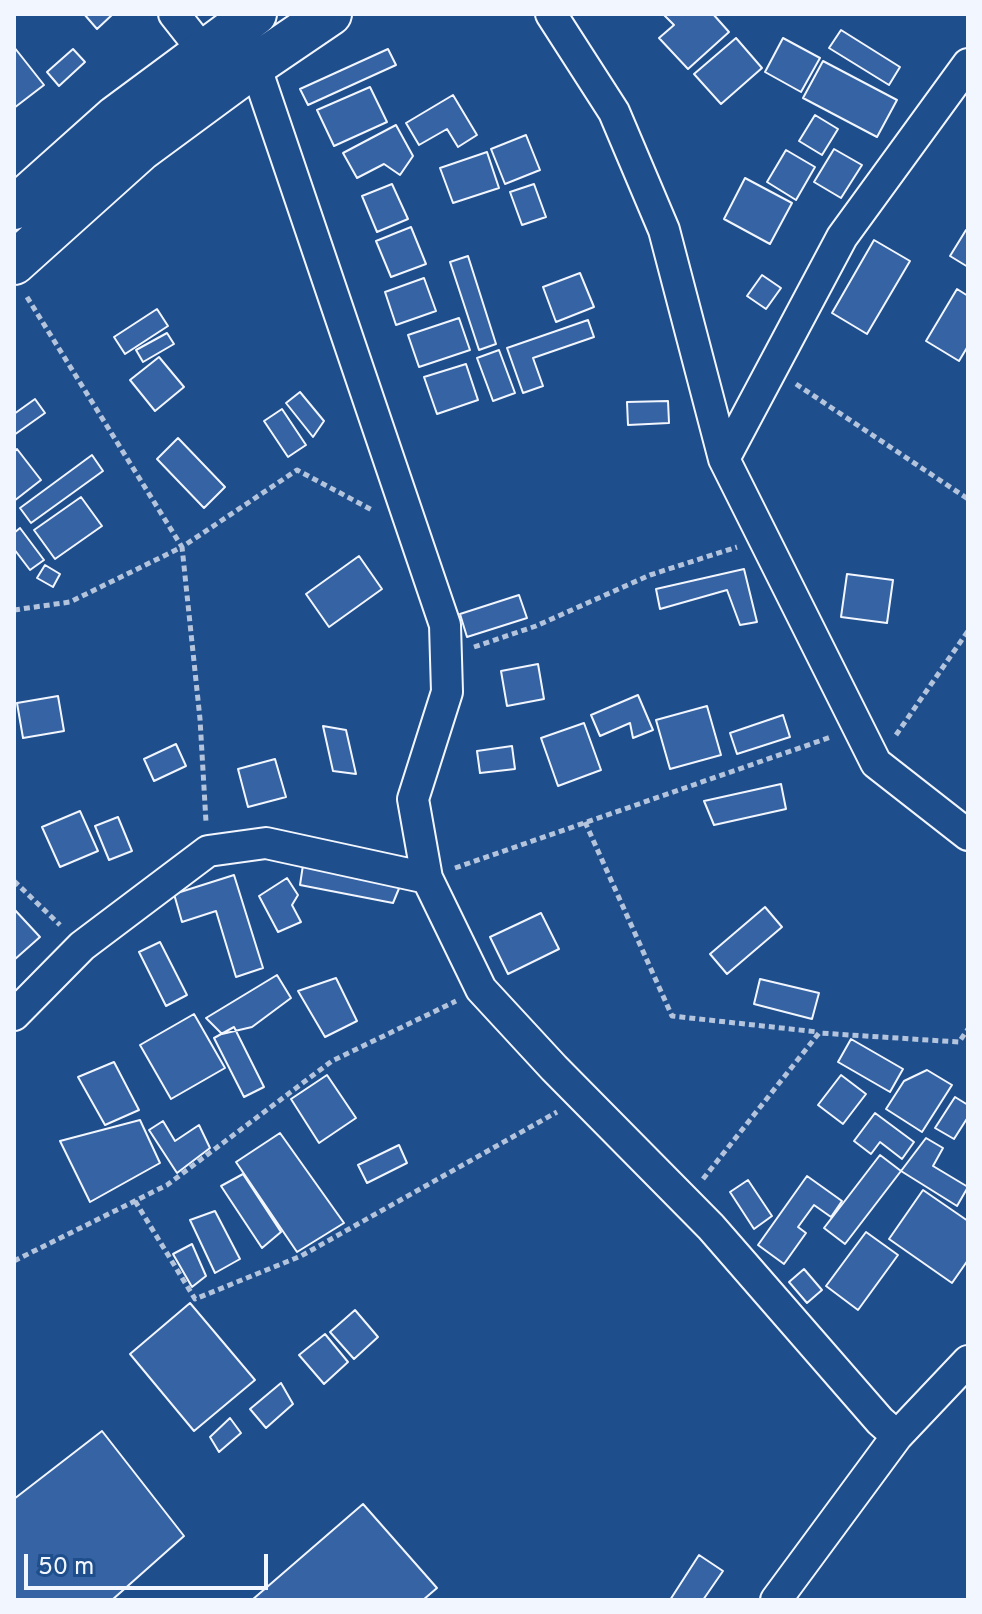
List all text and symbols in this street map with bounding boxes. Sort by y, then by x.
scale bar [28,1538,272,1588]
text: 50 m [38,1553,94,1583]

